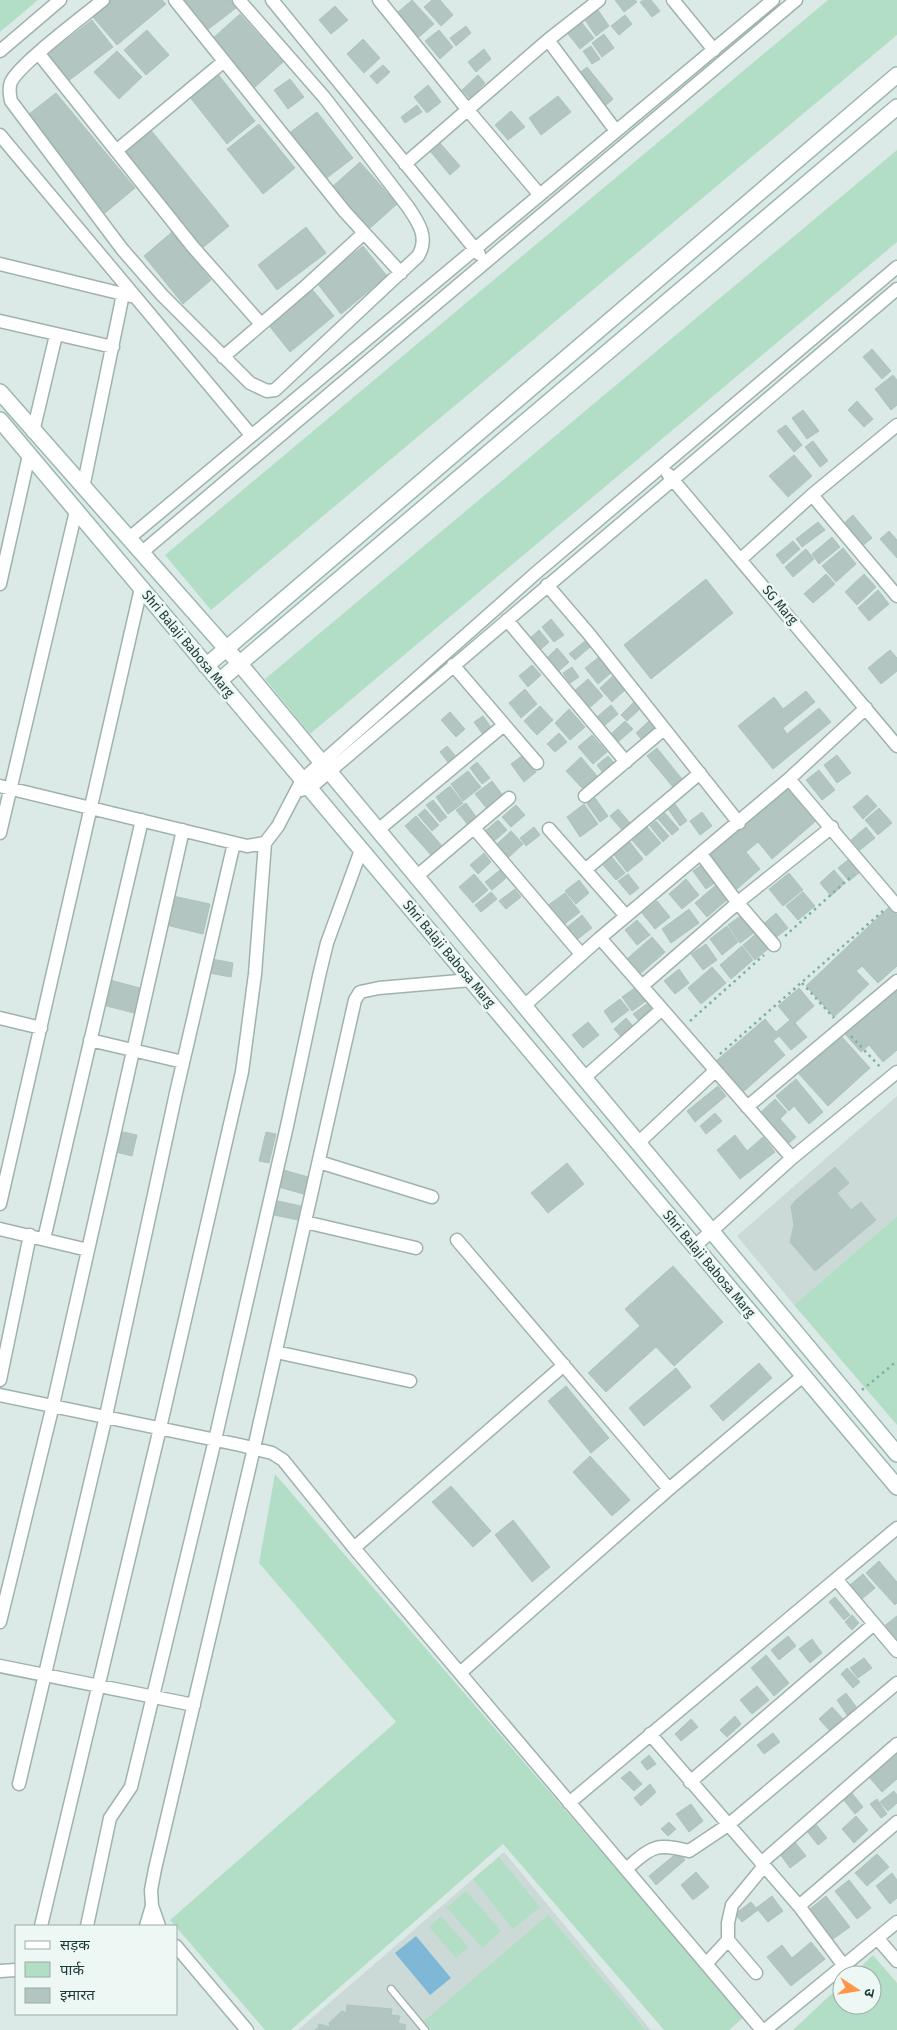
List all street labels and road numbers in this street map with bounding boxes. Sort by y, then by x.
street label: SG Marg [759,582,802,629]
street label: Shri Balaji Babosa Marg [138,587,238,701]
street label: Shri Balaji Babosa Marg [399,897,499,1011]
street label: Shri Balaji Babosa Marg [659,1207,759,1321]

